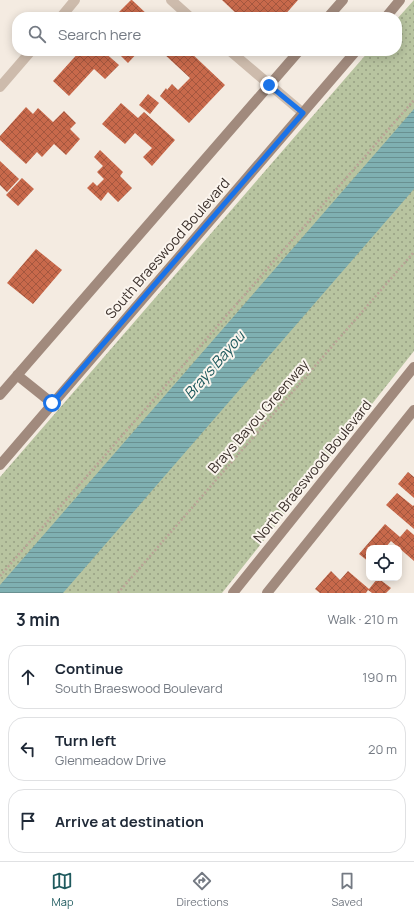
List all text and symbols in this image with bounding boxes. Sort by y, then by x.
search box [12,12,402,56]
icon: search [26,23,48,45]
text: Search here [58,24,141,45]
route end [260,76,278,94]
street label: South Braeswood Boulevard [101,174,233,322]
water label: Brays Bayou [179,326,250,403]
street label: Brays Bayou Greenway [203,355,313,477]
route start [43,394,61,412]
street label: North Braeswood Boulevard [249,396,375,546]
map controls [366,545,402,581]
button: locate [366,545,402,581]
text: 3 min [16,608,60,631]
text: Walk · 210 m [328,610,398,628]
text: Continue [55,658,123,679]
icon: ahead [17,666,39,688]
text: 190 m [362,668,397,686]
text: South Braeswood Boulevard [55,679,223,697]
text: Turn left [55,730,117,751]
icon: left [17,738,39,760]
text: 20 m [368,740,397,758]
text: Glenmeadow Drive [55,751,166,769]
icon: arrive [17,810,39,832]
text: Arrive at destination [55,811,204,832]
tab: Map [51,870,73,909]
tab: Directions [176,870,229,909]
tab: Saved [332,870,363,909]

